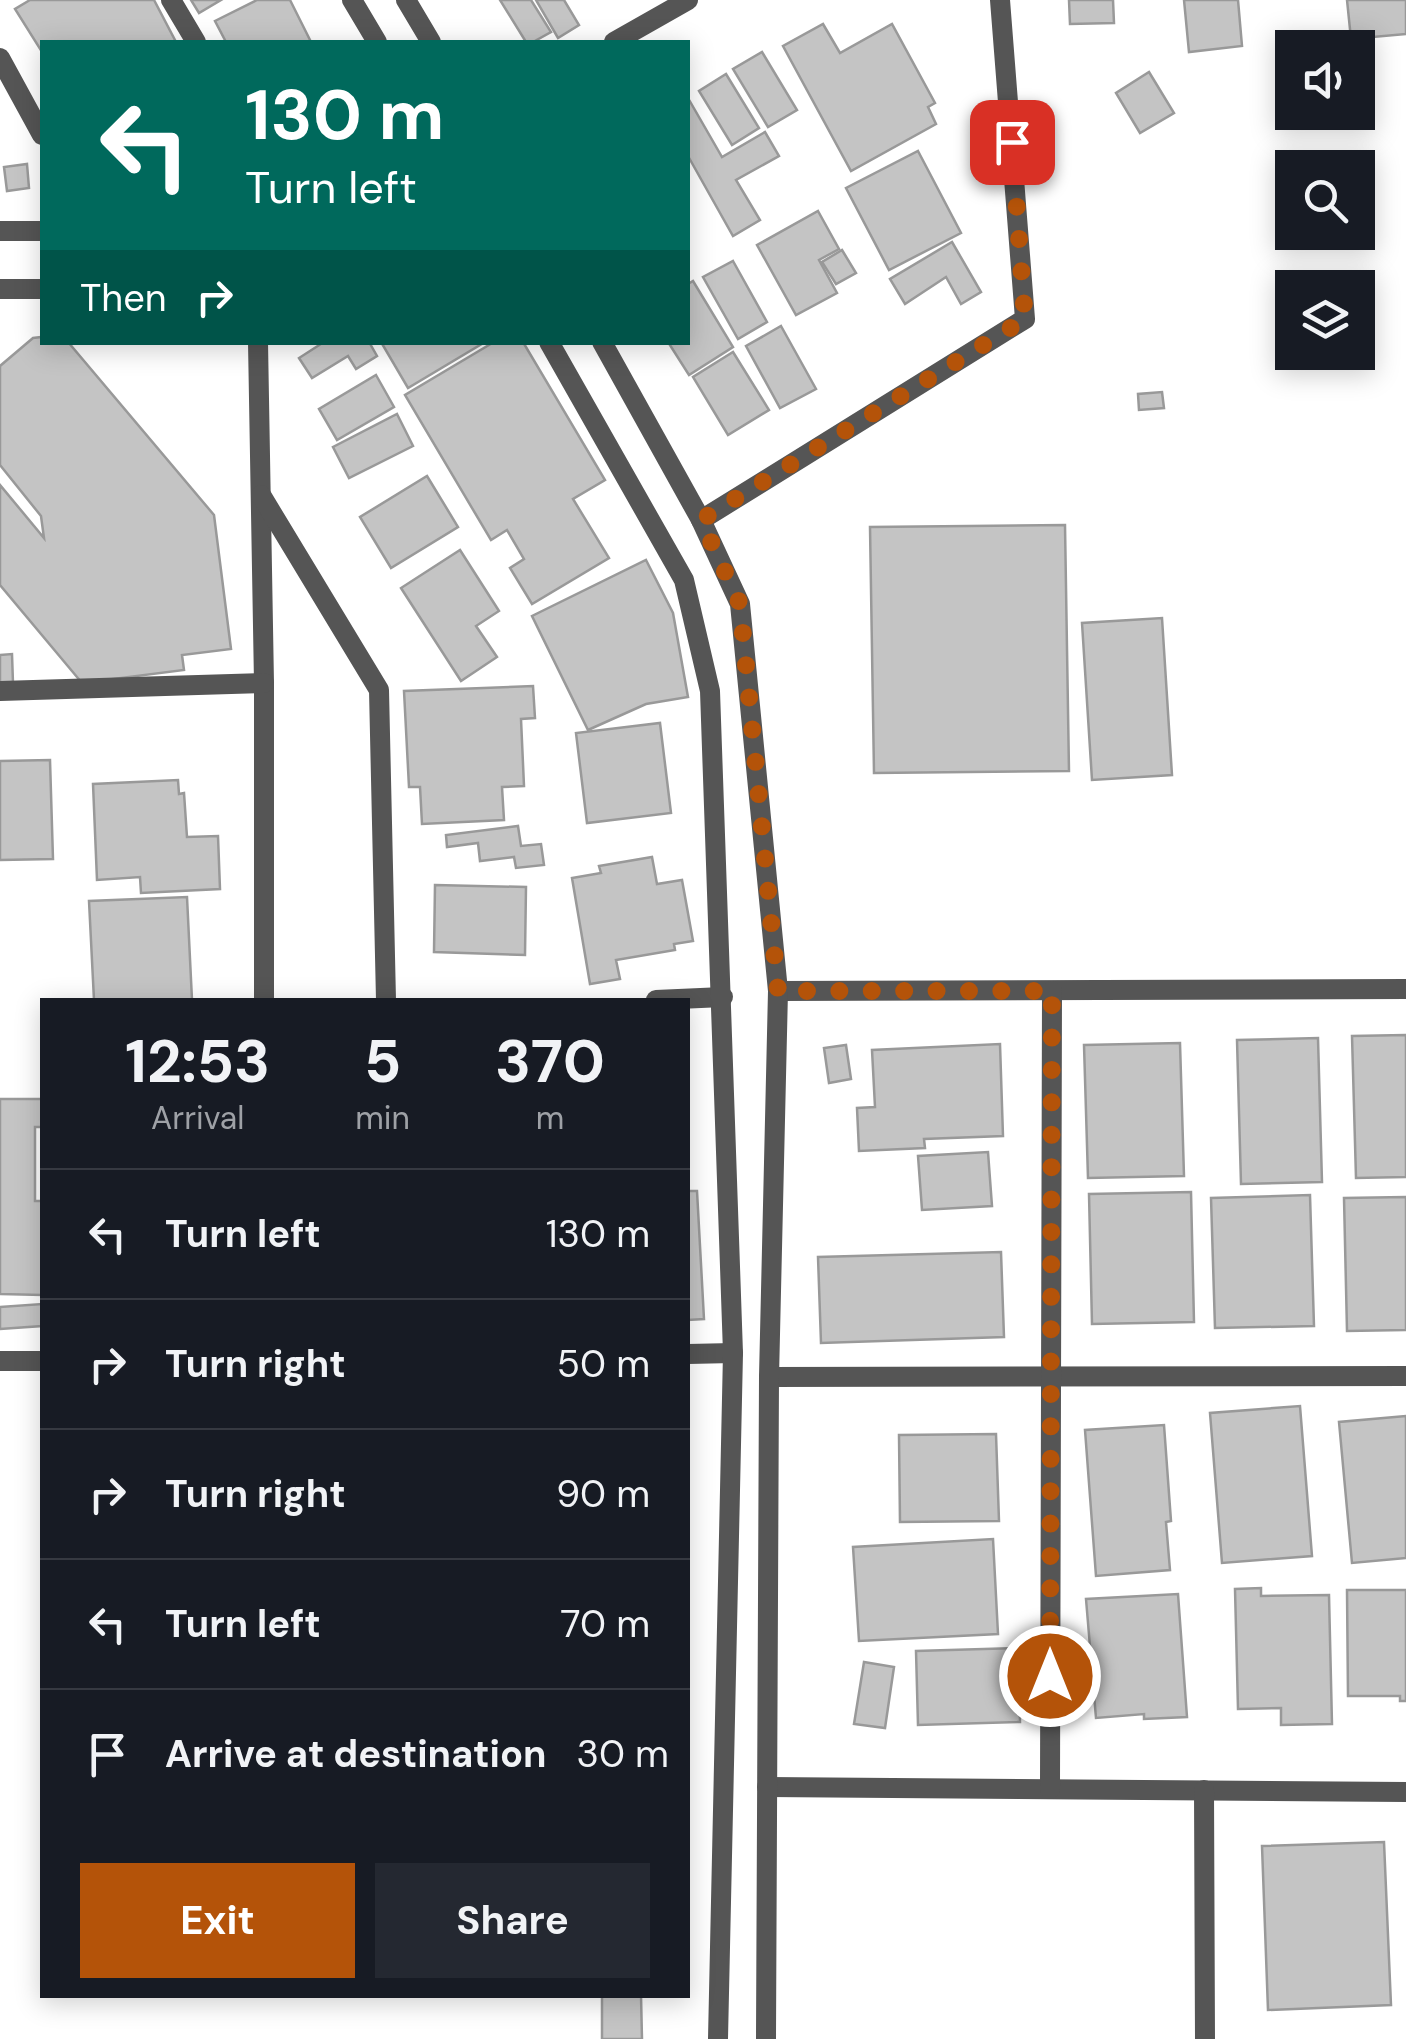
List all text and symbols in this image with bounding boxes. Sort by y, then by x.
map controls [1275,30,1375,370]
button: sound [1275,30,1375,130]
text: 130 m [245,70,444,161]
icon: left [80,80,210,210]
pin [970,100,1055,185]
icon: arrive [985,115,1040,170]
button: search [1275,150,1375,250]
text: Turn left [245,158,417,217]
icon: right [187,270,242,325]
button: layers [1275,270,1375,370]
text: Then [80,273,167,323]
text: 12:53 [125,1022,270,1101]
text: 5 [364,1022,401,1101]
text: 370 [495,1022,605,1101]
text: Arrival [151,1097,244,1139]
text: min [355,1097,410,1139]
text: m [536,1097,564,1139]
icon: left [80,1207,135,1262]
text: Turn left [165,1209,321,1259]
text: 130 m [546,1209,650,1259]
icon: right [80,1337,135,1392]
text: Turn right [165,1339,346,1389]
text: 50 m [557,1339,650,1389]
icon: right [80,1467,135,1522]
text: Turn right [165,1469,346,1519]
text: 90 m [556,1469,650,1519]
icon: left [80,1597,135,1652]
text: Turn left [165,1599,321,1649]
text: 70 m [560,1599,650,1649]
position arrow [998,1624,1102,1728]
icon: arrive [80,1727,135,1782]
text: Arrive at destination [165,1729,547,1779]
text: 30 m [577,1729,669,1779]
button: Exit [80,1863,355,1978]
button: Share [375,1863,650,1978]

